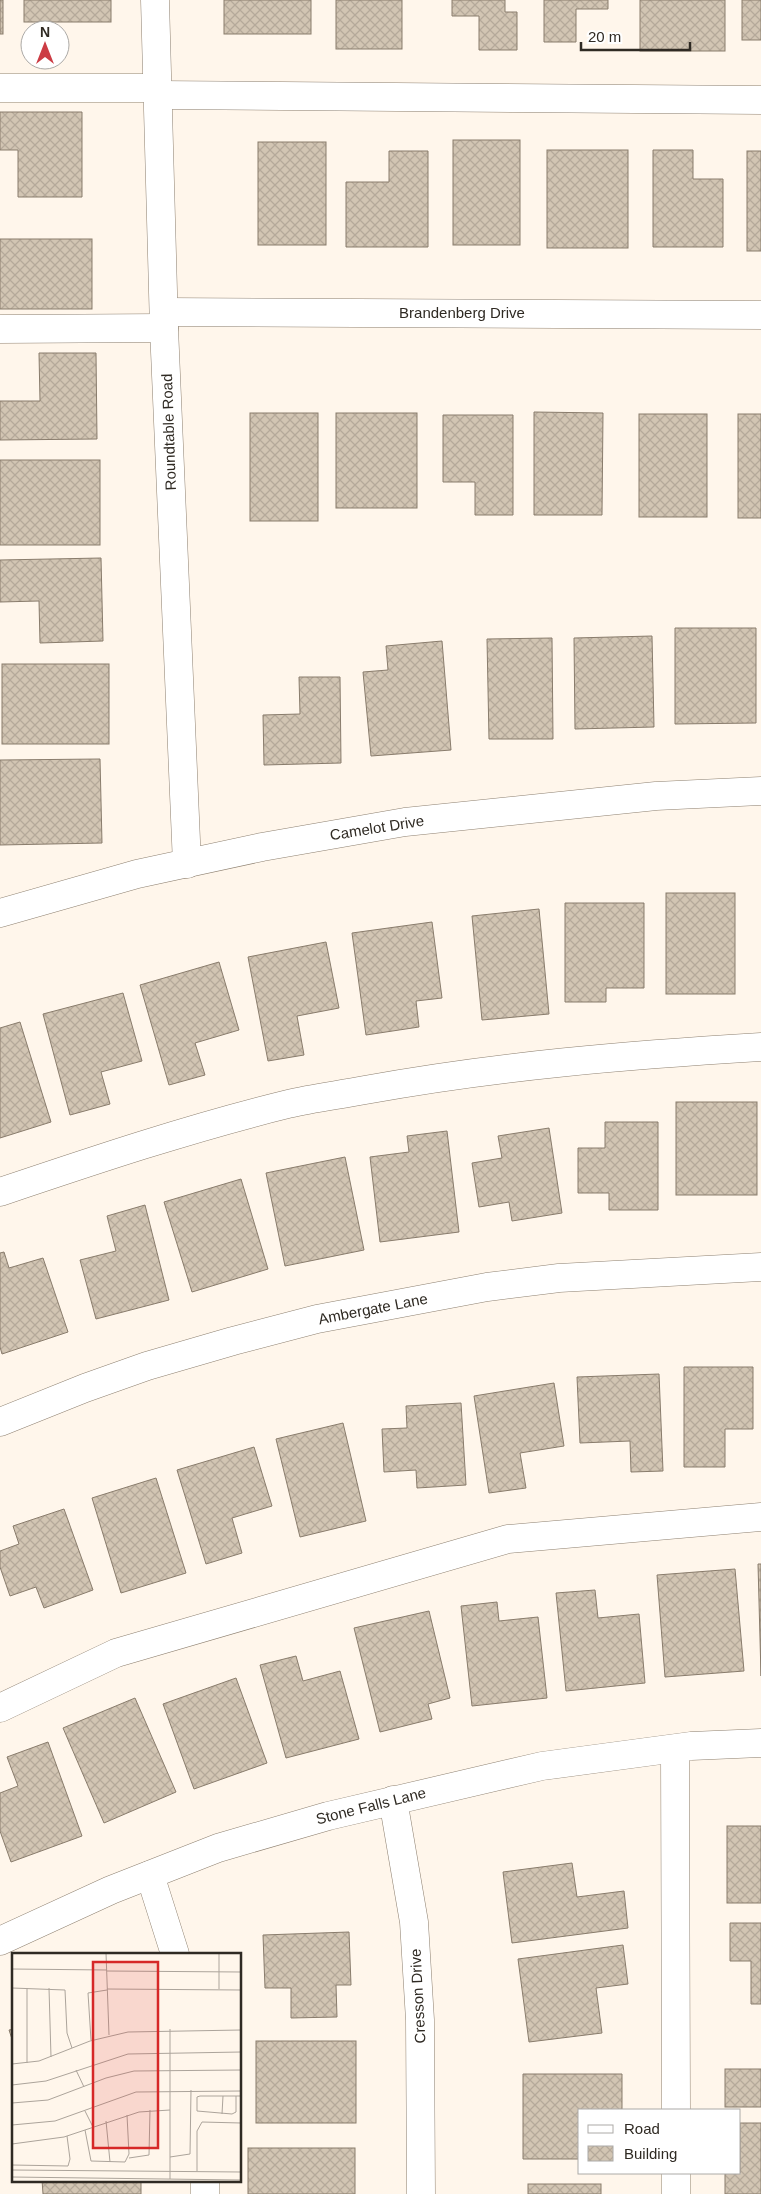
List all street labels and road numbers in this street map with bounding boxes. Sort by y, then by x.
street label: Brandenberg Drive [399,304,525,321]
street label: Roundtable Road [158,373,179,491]
street label: Camelot Drive [329,812,425,843]
street label: Ambergate Lane [317,1290,429,1327]
street label: Stone Falls Lane [314,1784,428,1827]
street label: Cresson Drive [407,1948,428,2044]

